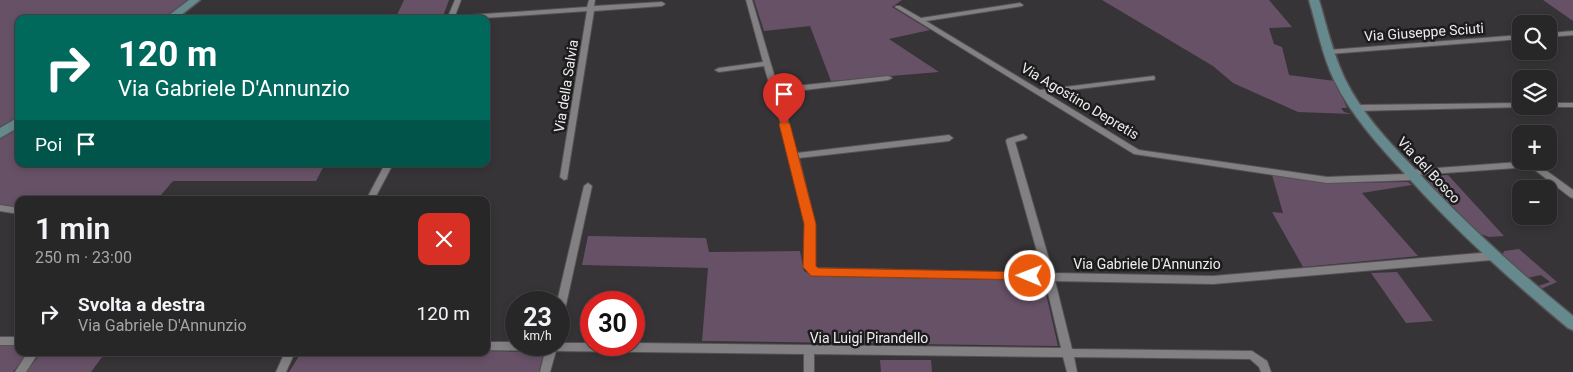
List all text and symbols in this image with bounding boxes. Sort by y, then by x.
map controls [1512,15,1557,225]
button: search [1512,15,1557,60]
street label: Via Giuseppe Sciuti [1364,20,1484,44]
text: 120 m [118,34,217,75]
icon: right [35,35,100,100]
street label: Via della Salvia [551,38,581,134]
street label: Via Agostino Depretis [1018,60,1142,142]
button: layers [1512,70,1557,115]
pin [763,73,805,124]
text: Via Gabriele D'Annunzio [118,76,350,101]
icon: arrive [770,80,798,108]
button: + [1512,125,1557,170]
icon: arrive [72,130,100,158]
text: Poi [35,133,62,156]
street label: Via del Bosco [1394,134,1464,206]
button: − [1512,180,1557,225]
text: 1 min [35,211,110,246]
button: close [418,213,470,265]
text: 250 m · 23:00 [35,248,132,267]
position arrow [1003,249,1055,301]
street label: Via Gabriele D'Annunzio [1073,256,1221,272]
speed limit sign: 30 [580,291,645,356]
text: Svolta a destra [78,293,205,316]
icon: right [35,300,63,328]
text: 120 m [417,302,470,325]
text: 23 [523,303,552,332]
text: Via Gabriele D'Annunzio [78,316,247,335]
text: km/h [523,329,552,343]
street label: Via Luigi Pirandello [810,330,928,346]

